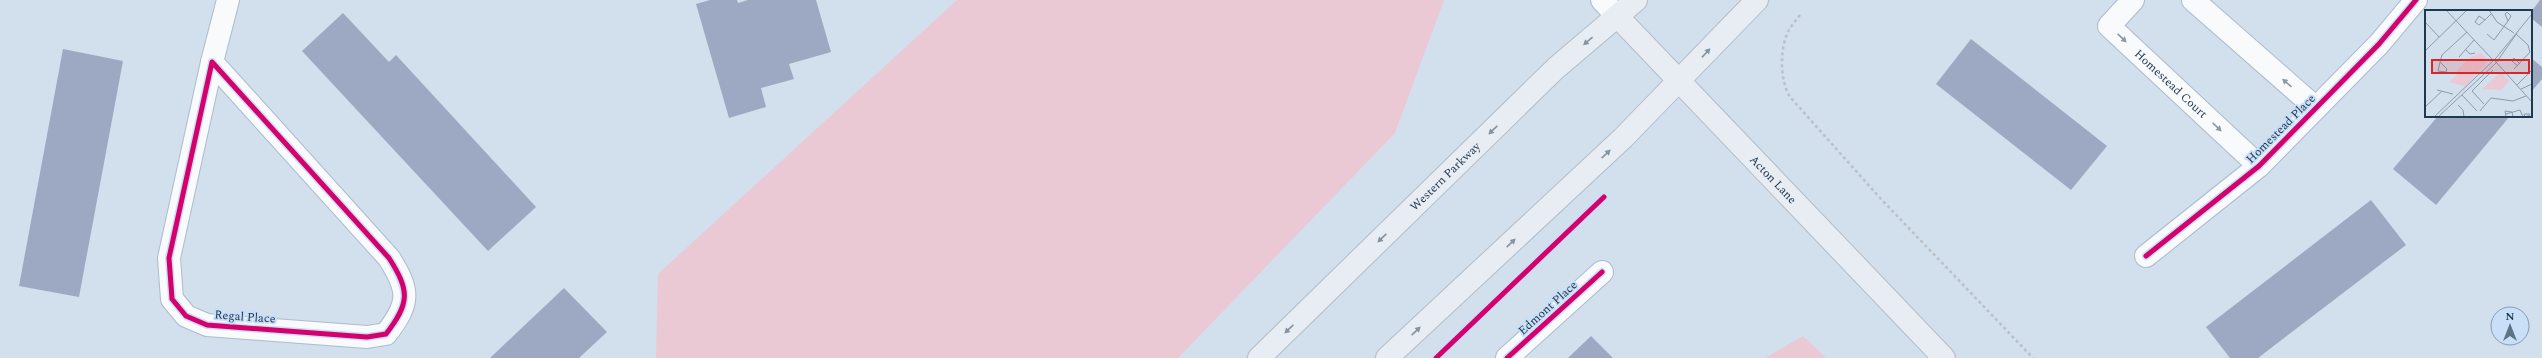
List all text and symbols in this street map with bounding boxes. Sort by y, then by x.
inset map [2425,10,2532,117]
one-way arrow [2117,33,2127,43]
one-way arrow [1582,37,1593,46]
street label: Homestead Court [2130,45,2212,123]
one-way arrow [1702,48,1711,58]
one-way arrow [2281,78,2292,87]
street label: Homestead Place [2242,90,2320,168]
one-way arrow [2212,122,2222,131]
one-way arrow [1488,125,1498,135]
street label: Western Parkway [1405,136,1486,216]
one-way arrow [1601,149,1611,159]
street label: Acton Lane [1745,151,1801,208]
one-way arrow [1377,233,1387,243]
one-way arrow [1506,238,1516,247]
street label: Edmont Place [1514,276,1582,340]
street label: Regal Place [214,305,276,329]
north arrow [2490,306,2530,346]
text: N [2506,308,2515,325]
one-way arrow [1284,324,1294,334]
one-way arrow [1411,327,1421,336]

